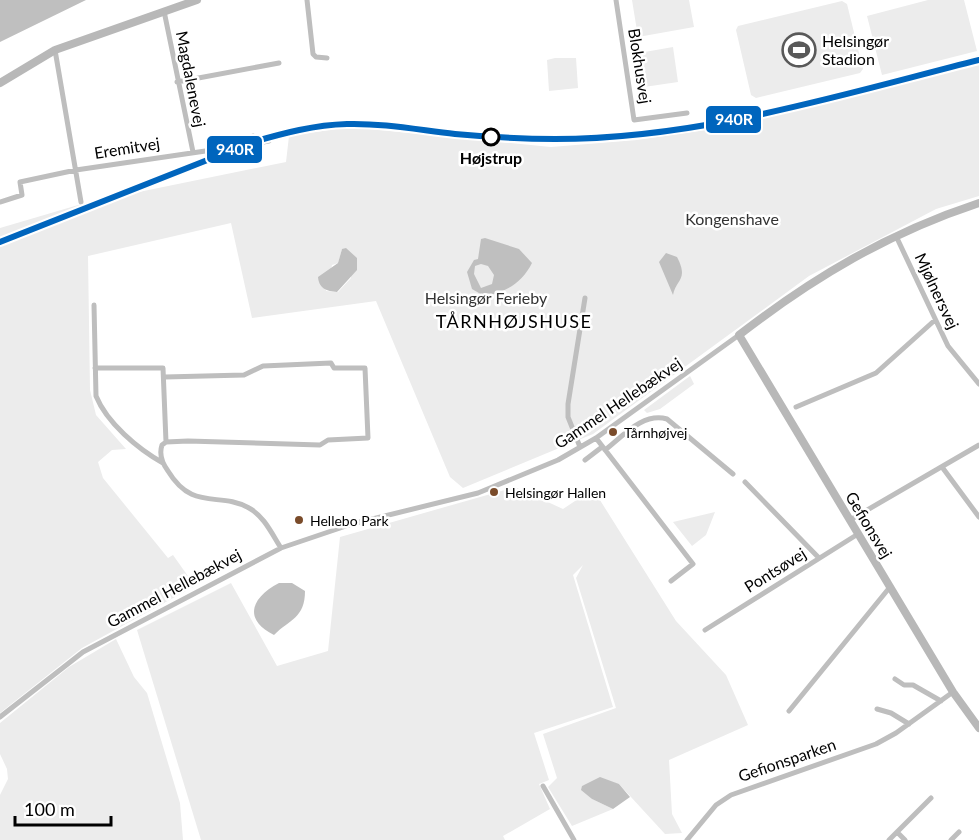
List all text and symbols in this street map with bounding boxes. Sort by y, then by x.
street label: Blokhusvej [625,27,656,105]
street label: Magdalenevej [173,29,210,129]
place label: Helsingør Stadion [822,31,889,68]
sports icon: Helsingør Stadion [781,32,817,68]
line badge: 940R [705,105,762,134]
text: 940R [715,109,754,128]
marker: Højstrup [482,128,500,146]
street label: Eremitvej [93,133,161,162]
line badge: 940R [206,135,263,164]
text: 940R [216,139,255,158]
place label: Højstrup [460,148,522,167]
park label: Kongenshave [685,209,779,228]
street label: Mjølnersvej [912,250,963,332]
park label: Helsingør Ferieby [425,288,548,307]
district label: TÅRNHØJSHUSE [436,310,592,332]
street label: Gammel Hellebækvej [551,353,685,452]
place label: Tårnhøjvej [624,424,687,441]
marker: Tårnhøjvej [607,426,619,438]
place label: Helsingør Hallen [505,484,606,501]
marker: Helsingør Hallen [488,486,500,498]
street label: Gefionsvej [842,488,897,561]
place label: Hellebo Park [310,512,389,529]
marker: Hellebo Park [293,514,305,526]
street label: Pontsøvej [740,543,809,596]
street label: Gammel Hellebækvej [104,544,244,631]
street label: Gefionsparken [736,734,838,785]
scale bar [15,789,111,827]
text: 100 m [24,798,75,820]

